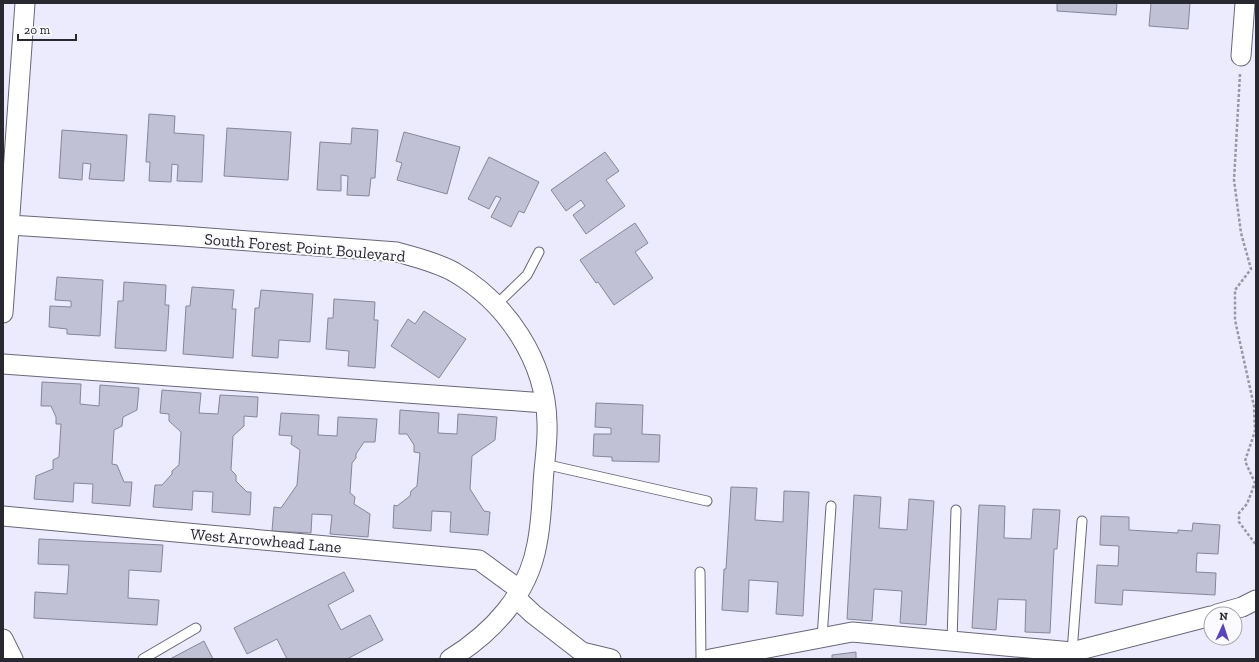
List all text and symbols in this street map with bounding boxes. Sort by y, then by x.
scale bar [18,16,76,42]
text: 20 m [24,23,51,37]
street label: South Forest Point Boulevard [204,229,406,266]
street label: West Arrowhead Lane [190,524,342,557]
north arrow [1203,606,1243,646]
text: N [1219,610,1229,623]

